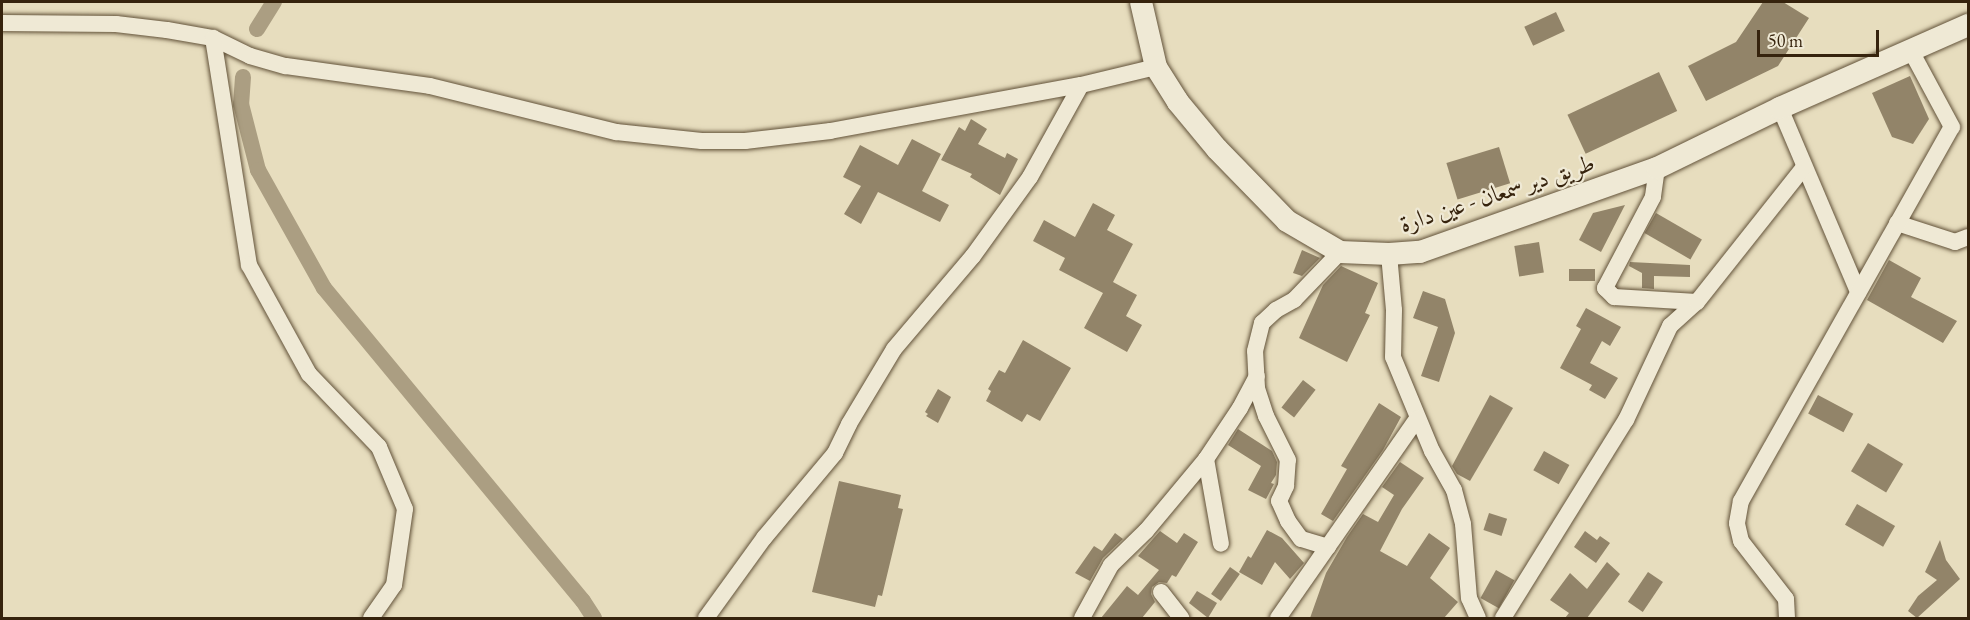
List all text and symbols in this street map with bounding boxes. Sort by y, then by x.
scale bar [1760,18,1882,56]
text: 50 m [1768,29,1803,52]
street label: طريق دير سمعان - عين دارة [1396,148,1598,238]

